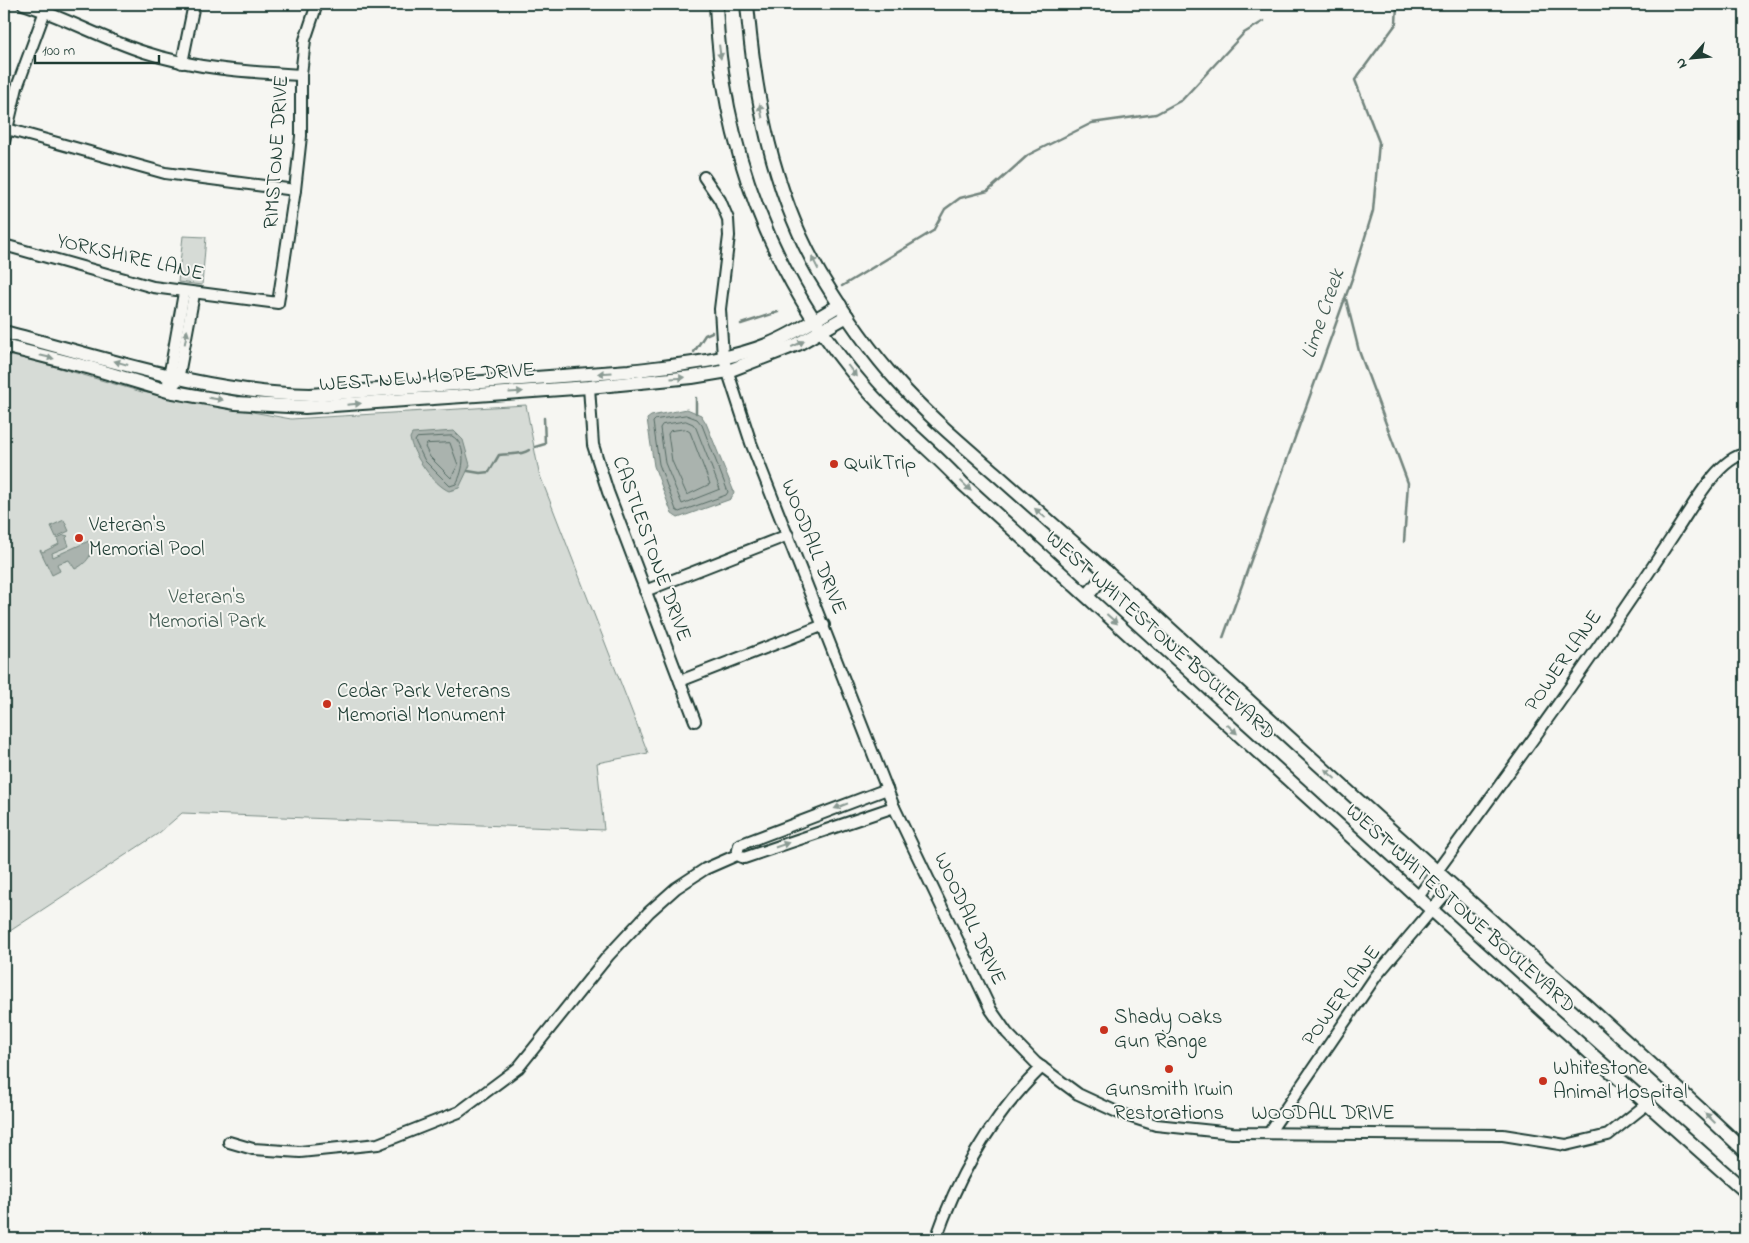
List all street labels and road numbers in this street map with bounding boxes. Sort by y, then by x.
street label: RIMSTONE DRIVE [257,74,297,230]
street label: YORKSHIRE LANE [53,226,207,290]
street label: WEST NEW HOPE DRIVE [318,355,536,401]
street label: CASTLESTONE DRIVE [604,452,698,646]
street label: WOODALL DRIVE [772,475,854,619]
street label: WEST WHITESTONE BOULEVARD [1038,524,1282,748]
street label: POWER LANE [1518,604,1610,718]
street label: WEST WHITESTONE BOULEVARD [1338,797,1582,1021]
street label: WOODALL DRIVE [925,848,1013,990]
street label: POWER LANE [1295,939,1389,1053]
street label: WOODALL DRIVE [1251,1099,1395,1129]

